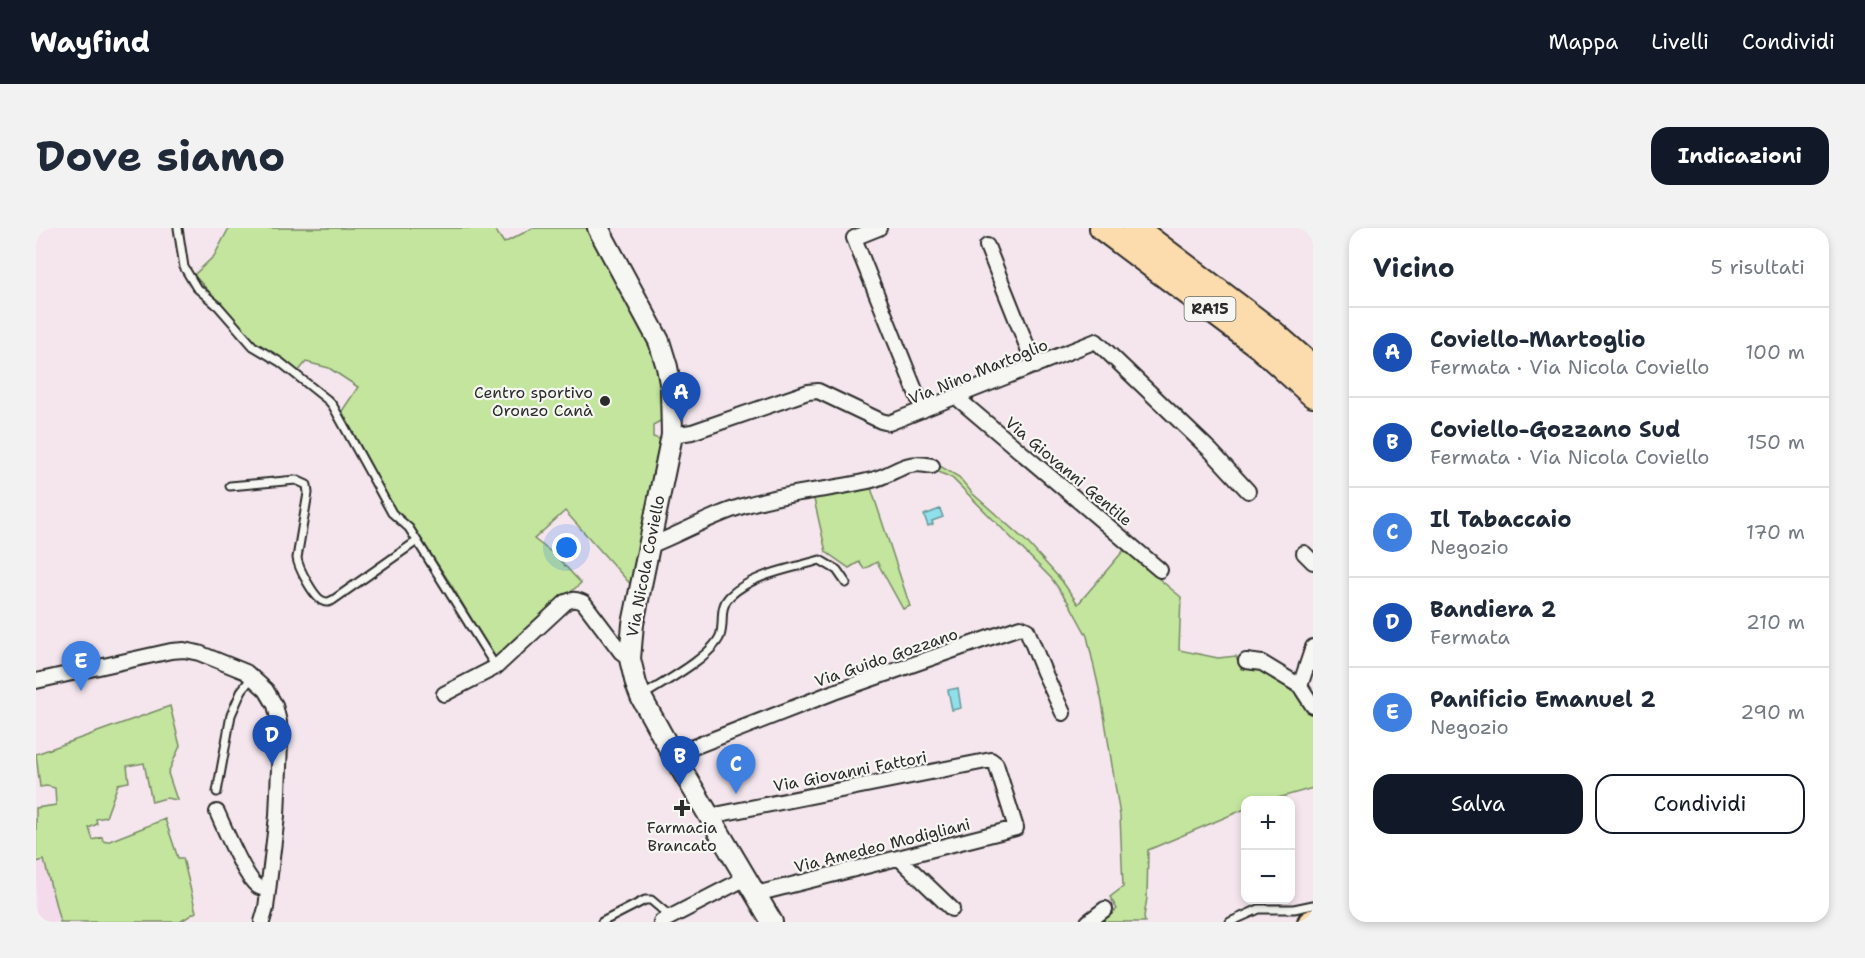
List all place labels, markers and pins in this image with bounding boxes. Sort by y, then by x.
pin: A [662,372,700,422]
place label: Centro sportivo Oronzo Canà [474,382,593,421]
marker: Centro sportivo Oronzo Canà [598,394,612,408]
pin: E [62,642,100,691]
pin: D [252,716,292,765]
pin: B [660,736,700,786]
pin: C [716,744,756,794]
marker: Farmacia Brancato [675,801,689,815]
place label: Farmacia Brancato [647,817,717,856]

